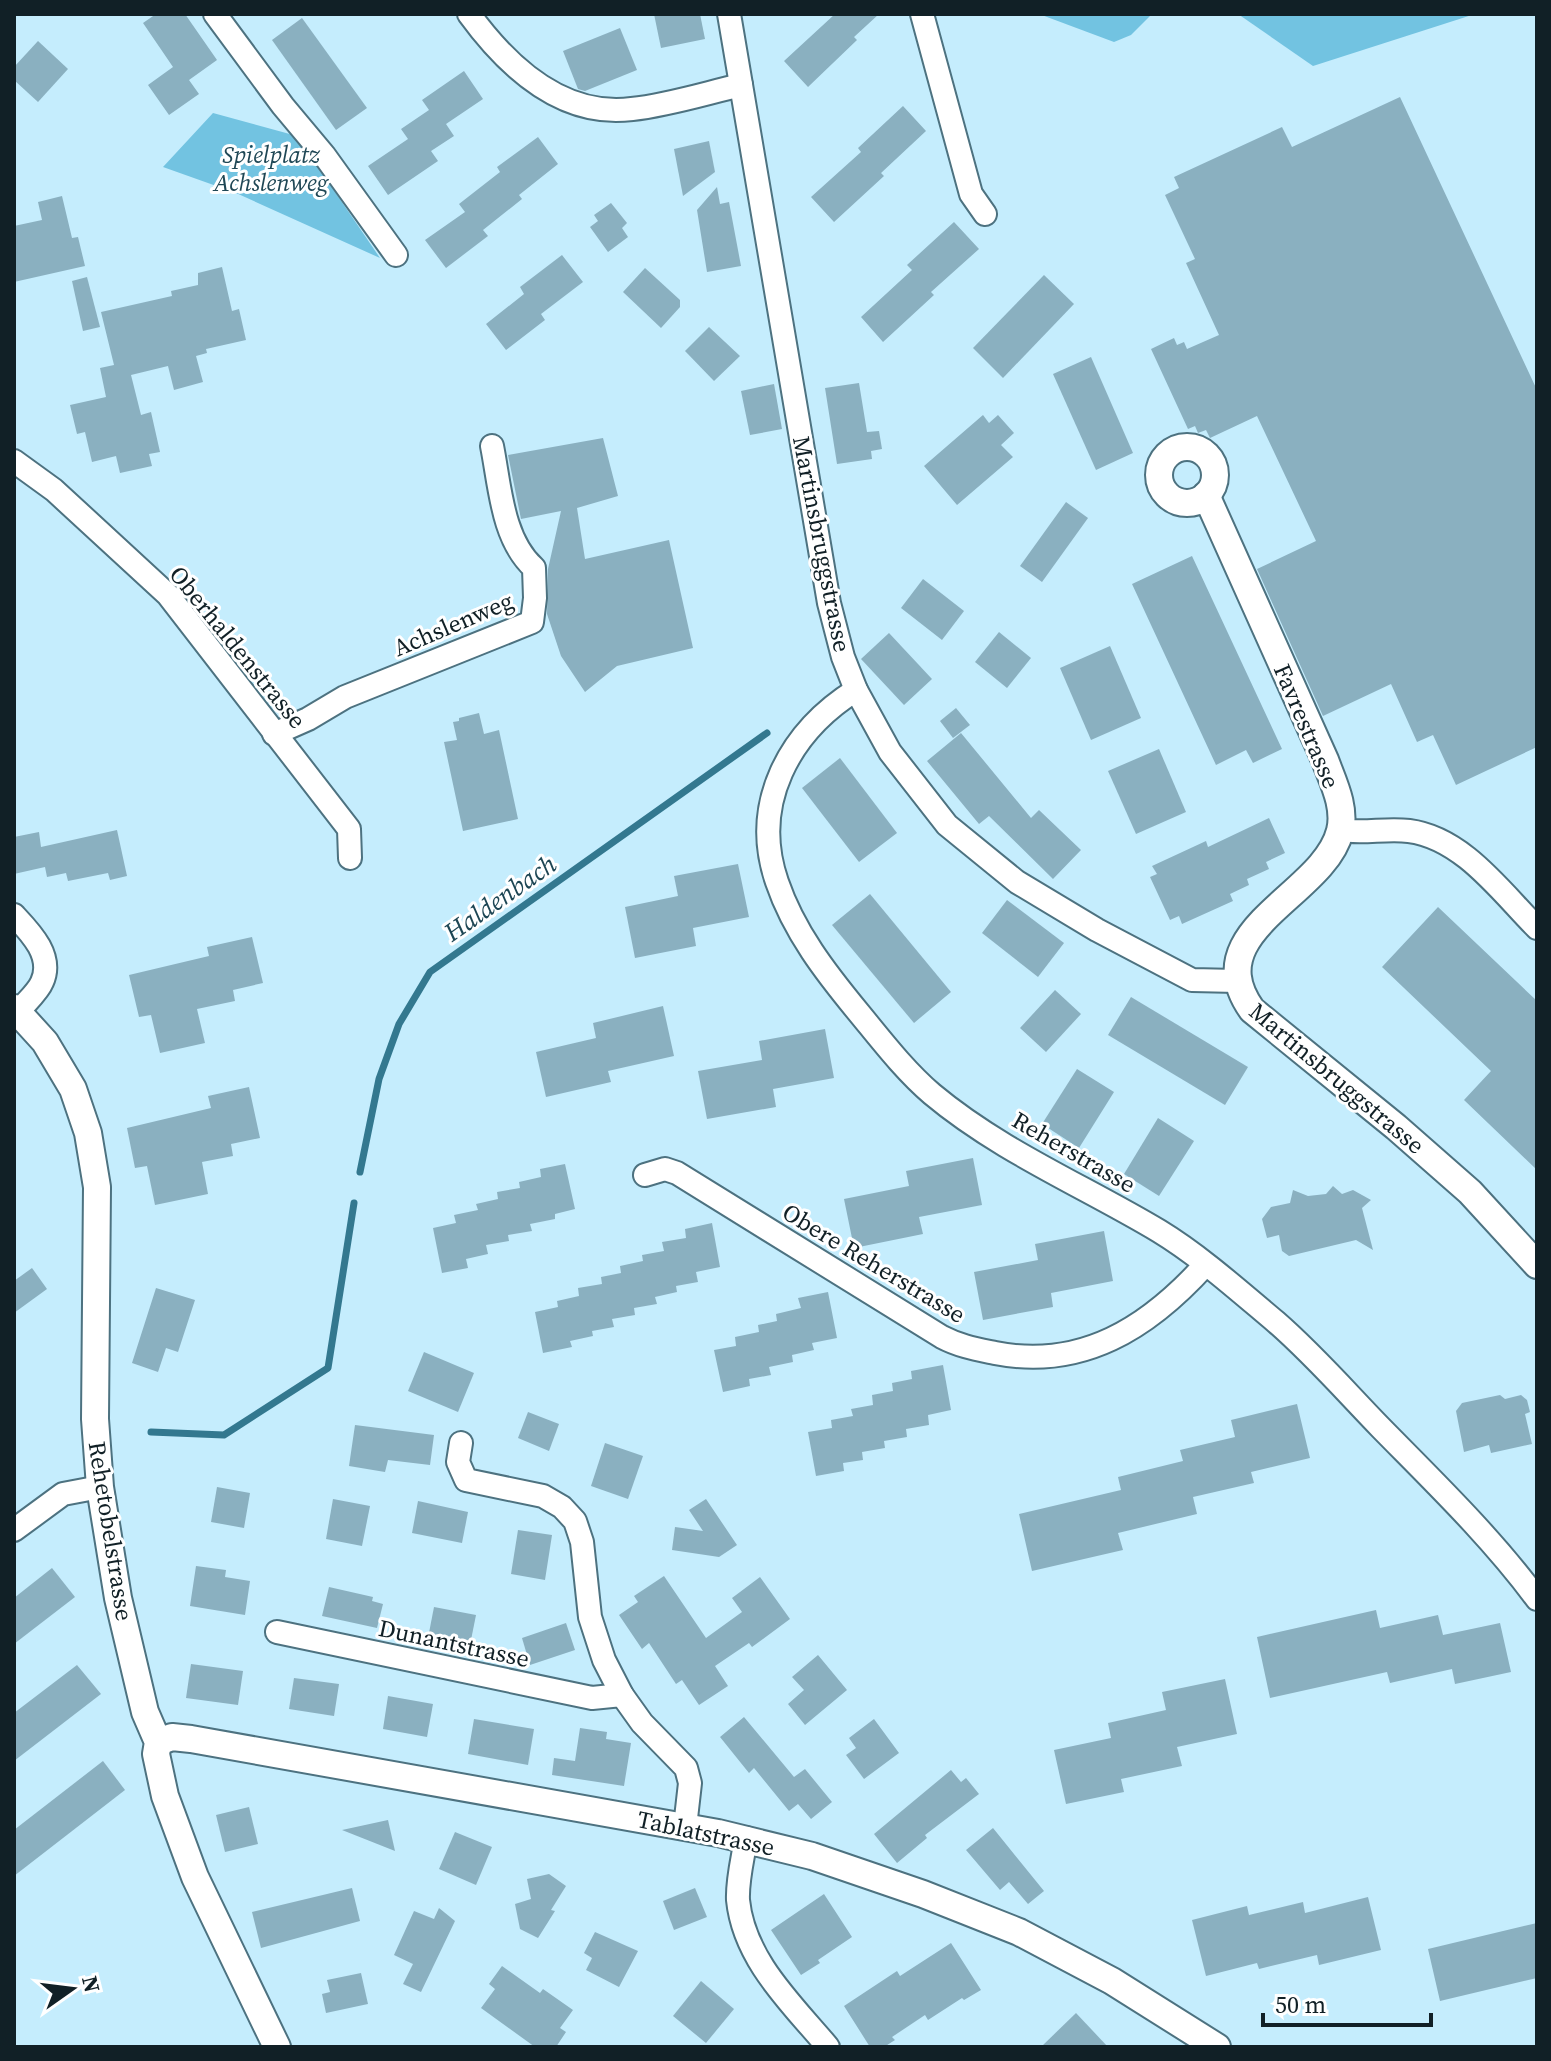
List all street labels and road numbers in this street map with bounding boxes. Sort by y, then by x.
street label: Martinsbruggstrasse [785,433,859,655]
street label: Oberhaldenstrasse [162,559,314,735]
street label: Achslenweg [388,584,518,664]
street label: Favrestrasse [1266,659,1348,793]
street label: Martinsbruggstrasse [1242,995,1432,1161]
street label: Reherstrasse [1006,1103,1142,1201]
street label: Obere Reherstrasse [776,1195,972,1331]
street label: Rehetobelstrasse [81,1439,141,1623]
street label: Dunantstrasse [376,1611,532,1675]
street label: Tablatstrasse [634,1802,778,1864]

